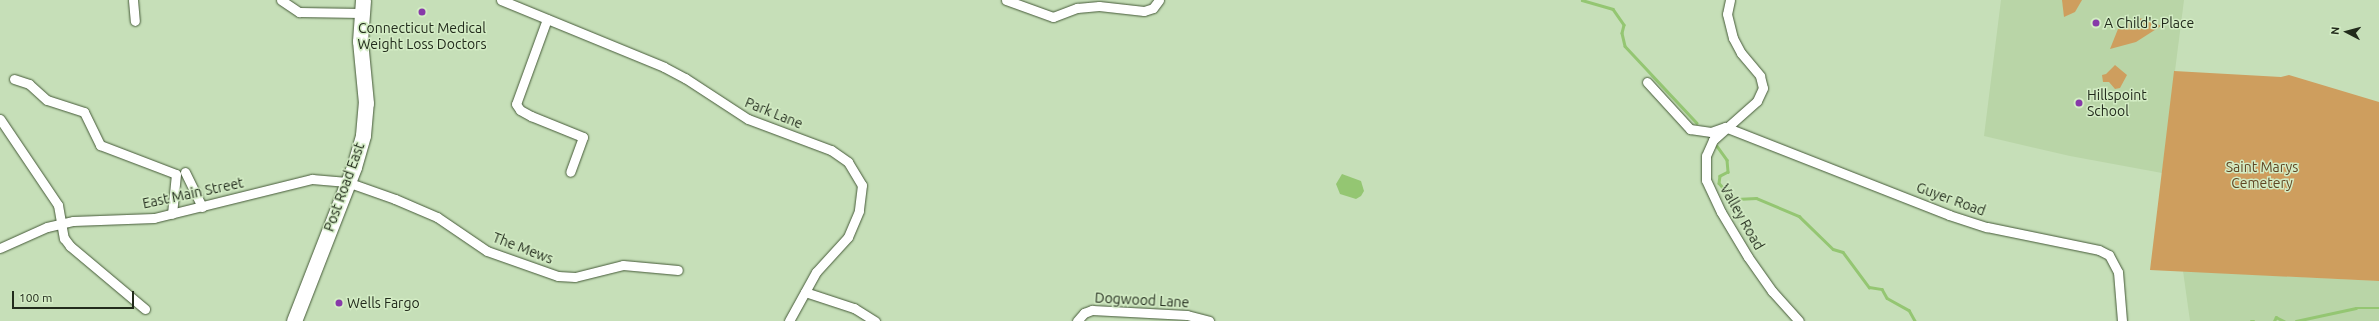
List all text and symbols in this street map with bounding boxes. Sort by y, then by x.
marker: Connecticut Medical Weight Loss Doctors [416,6,428,18]
north arrow [2327,12,2367,52]
place label: A Child's Place [2104,15,2194,31]
marker: A Child's Place [2091,18,2101,28]
place label: Connecticut Medical Weight Loss Doctors [358,20,486,52]
text: N [2329,26,2341,35]
place label: Hillspoint School [2087,87,2147,120]
street label: Park Lane [743,94,805,132]
marker: Hillspoint School [2074,98,2084,108]
street label: Post Road East [320,140,368,234]
park label: Saint Marys Cemetery [2226,159,2298,192]
street label: East Main Street [141,174,245,212]
street label: Guyer Road [1914,179,1988,219]
street label: Valley Road [1716,181,1768,253]
street label: The Mews [490,229,556,267]
scale bar [14,283,136,309]
street label: Dogwood Lane [1094,289,1190,311]
text: 100 m [19,291,52,304]
place label: Wells Fargo [347,295,420,311]
marker: Wells Fargo [334,298,344,308]

